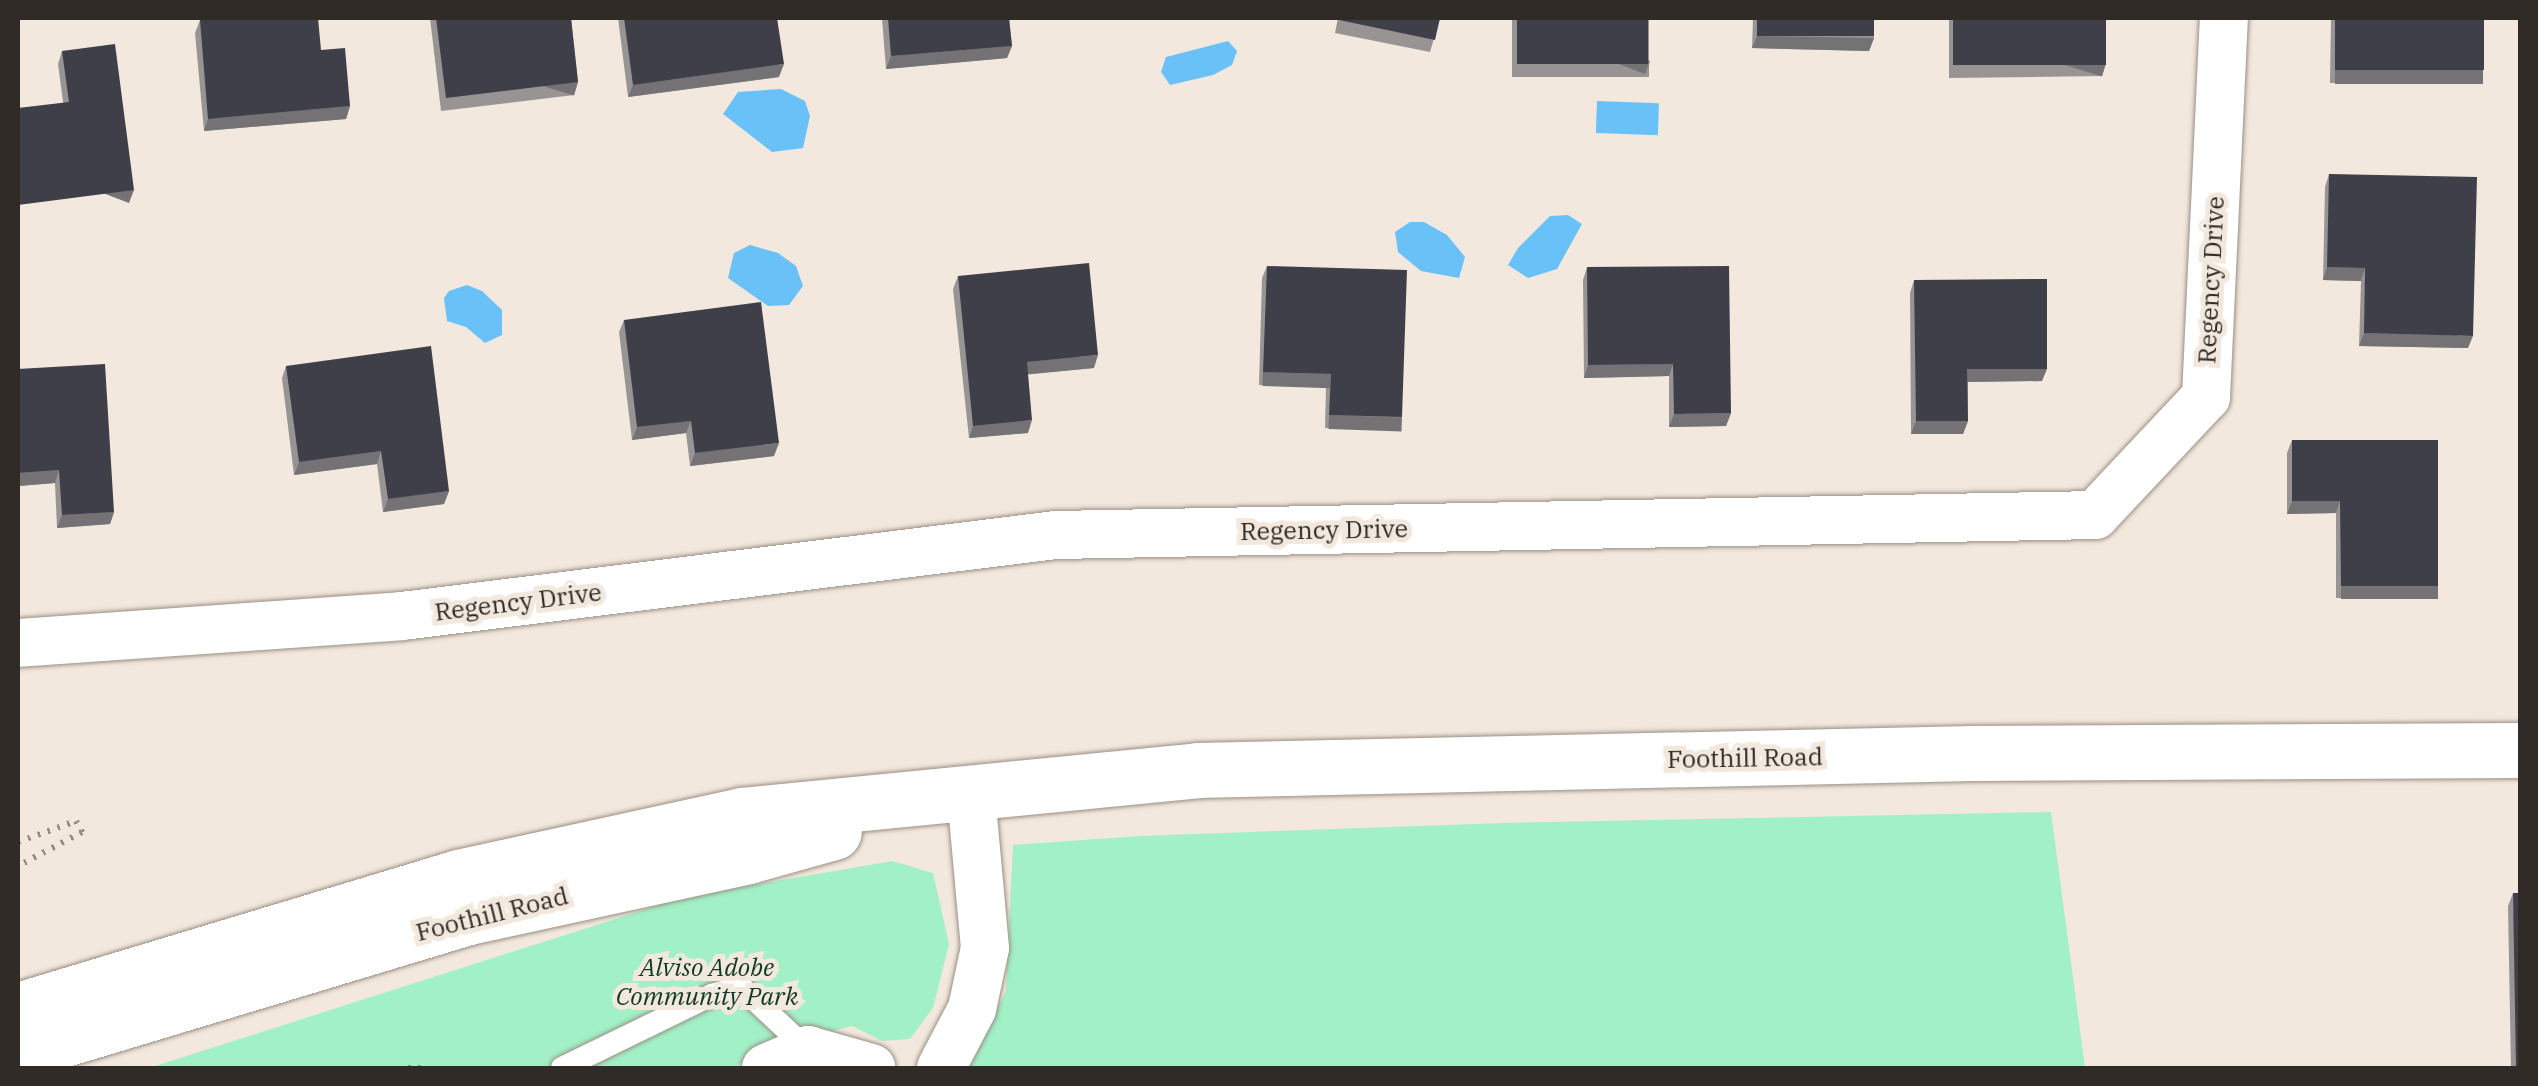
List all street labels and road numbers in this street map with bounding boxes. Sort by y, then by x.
street label: Regency Drive [2192,195,2230,365]
street label: Regency Drive [1240,514,1408,546]
street label: Regency Drive [433,577,603,627]
street label: Foothill Road [1667,742,1823,774]
street label: Foothill Road [413,881,571,947]

